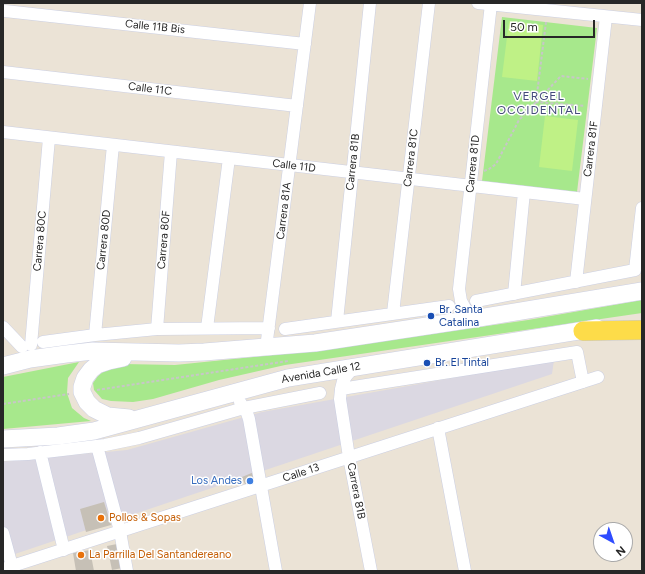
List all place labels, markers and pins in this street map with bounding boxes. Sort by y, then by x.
place label: Br. Santa Catalina [439,303,483,329]
marker: Br. Santa Catalina [426,311,436,321]
place label: Br. El Tintal [435,356,489,370]
marker: Br. El Tintal [422,358,432,368]
place label: Los Andes [191,474,242,488]
marker: Los Andes [245,476,255,486]
place label: Pollos & Sopas [109,511,181,525]
marker: Pollos & Sopas [96,513,106,523]
place label: La Parrilla Del Santandereano [89,548,231,562]
marker: La Parrilla Del Santandereano [76,550,86,560]

